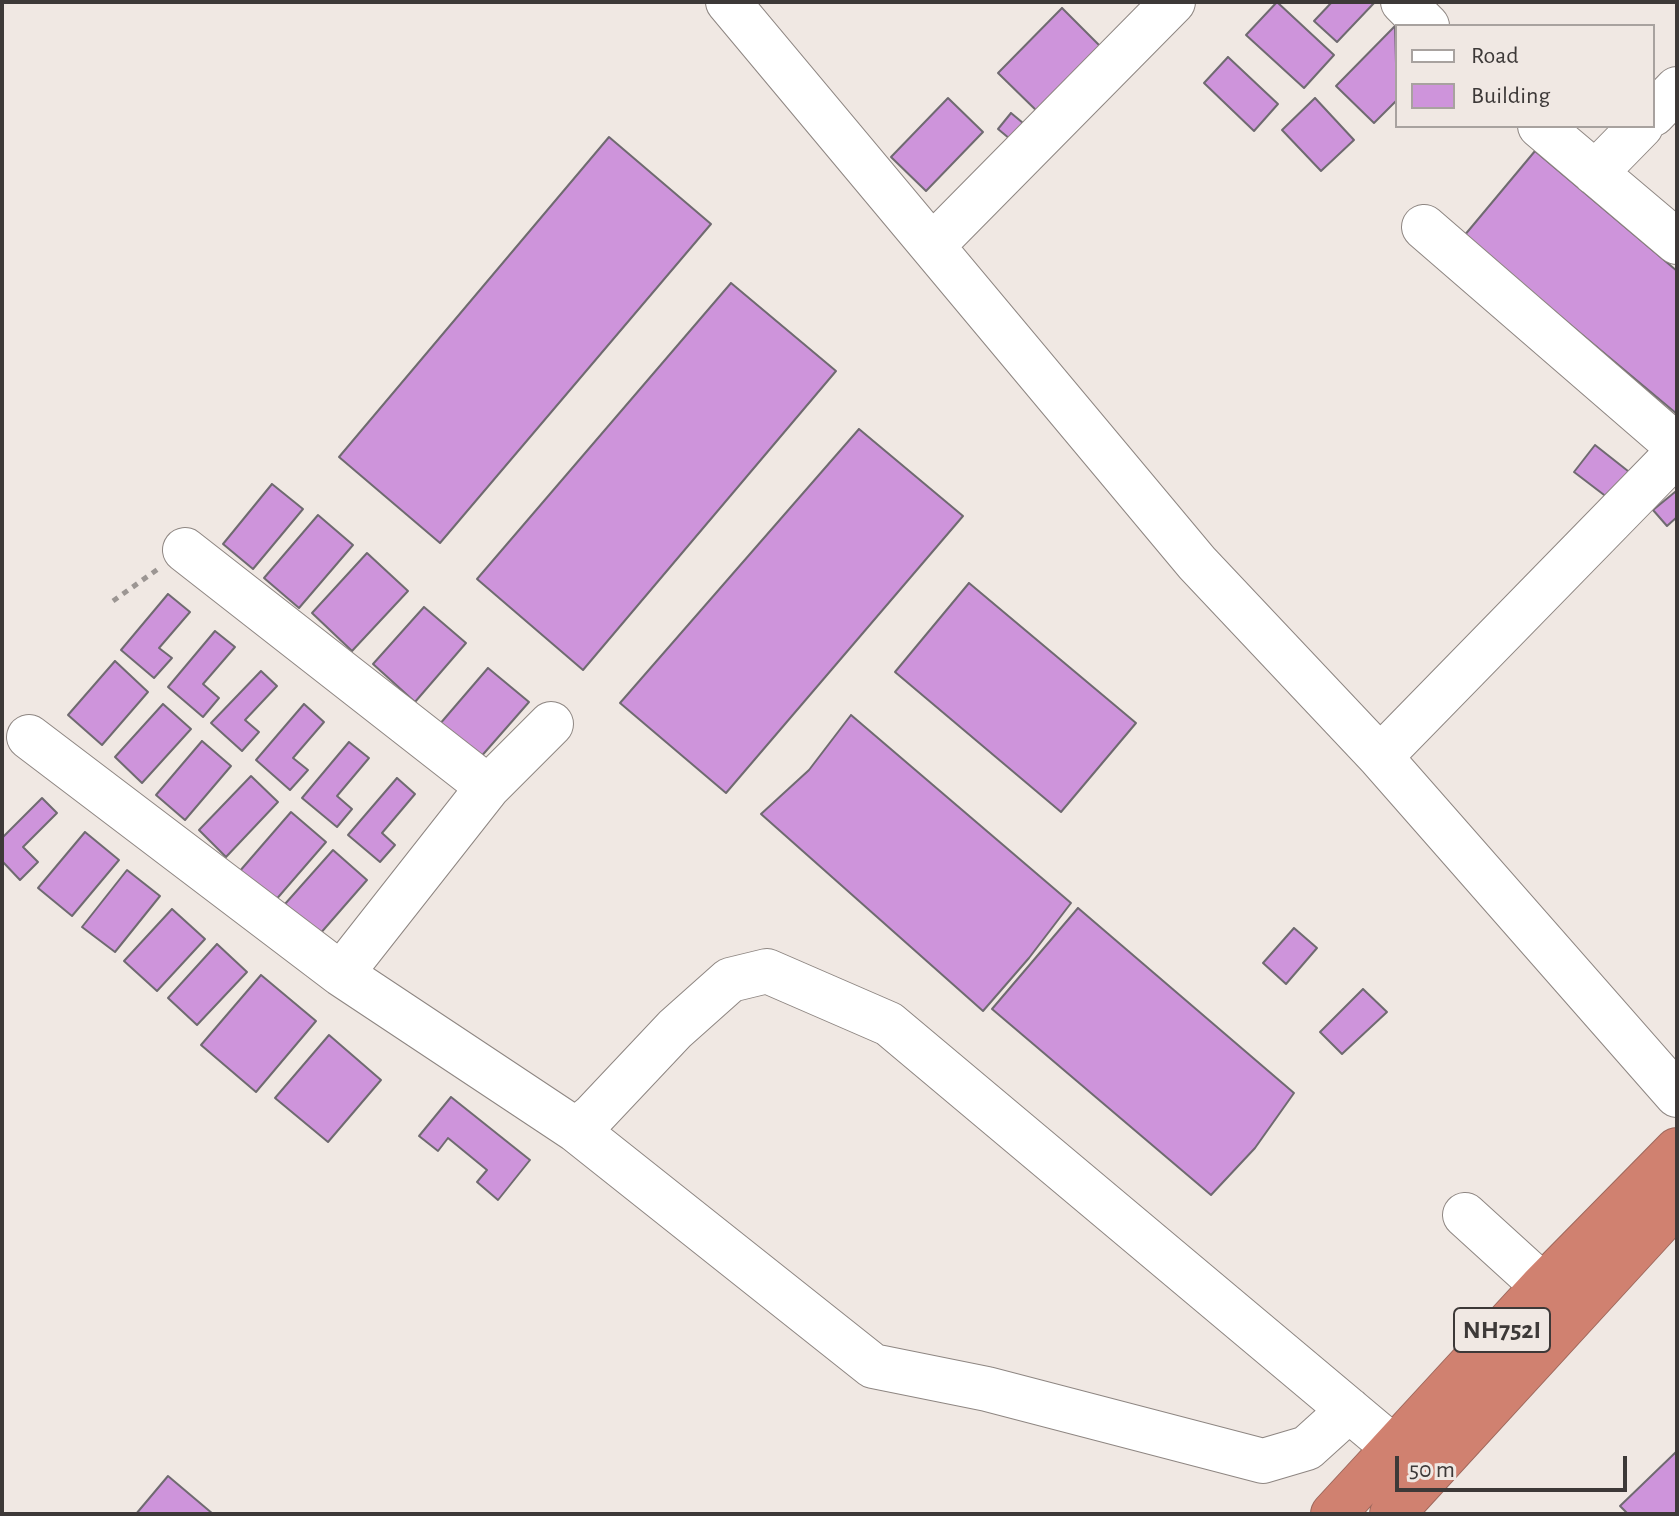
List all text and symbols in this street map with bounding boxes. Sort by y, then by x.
legend [1395,24,1655,128]
text: Road [1471,44,1519,68]
text: Building [1471,84,1550,108]
road number: NH752I [1454,1308,1550,1352]
scale bar [1399,1440,1631,1490]
text: 50 m [1409,1458,1455,1482]

